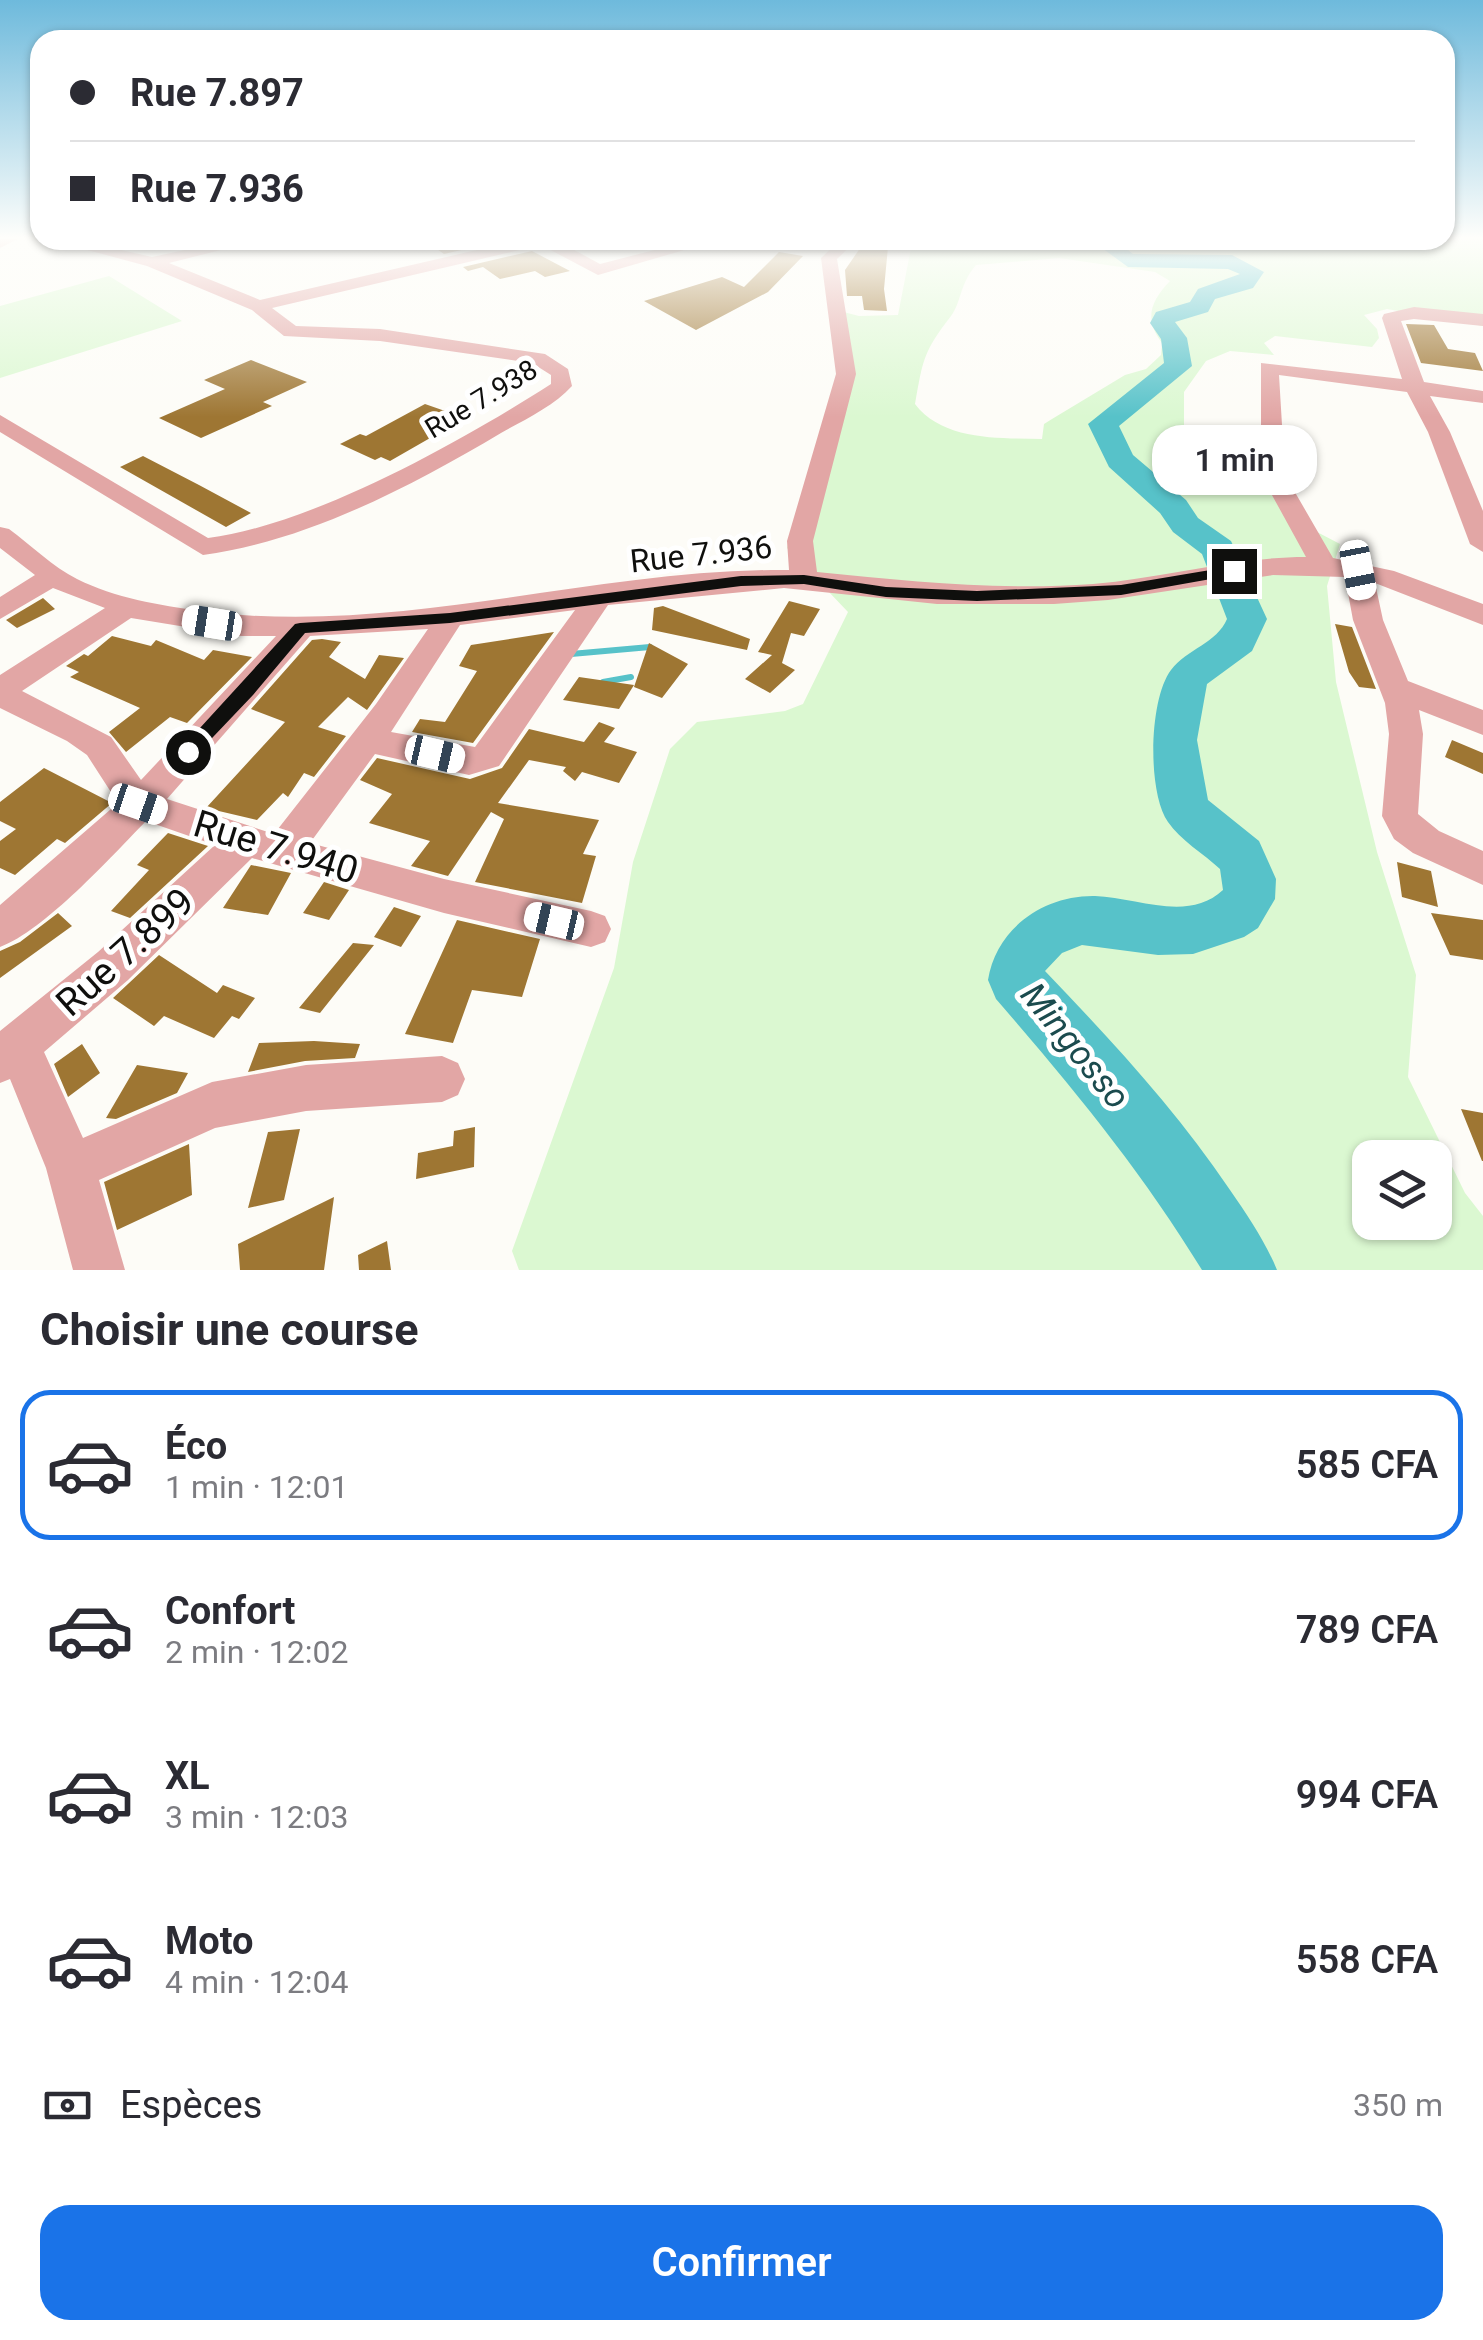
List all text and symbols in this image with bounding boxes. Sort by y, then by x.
text: Rue 7.897 [130,71,304,115]
text: Rue 7.936 [130,167,304,211]
street label: Rue 7.938 [419,353,543,445]
callout: 1 min [1152,426,1316,496]
text: 1 min [1194,441,1275,479]
street label: Rue 7.936 [628,528,774,580]
car [1338,538,1378,602]
route end [1212,549,1257,594]
car [180,603,244,643]
route start [166,730,211,775]
car [402,733,468,775]
car [105,780,171,828]
street label: Rue 7.940 [189,801,363,893]
street label: Rue 7.899 [47,879,203,1025]
car [521,900,587,942]
water label: Mingosso [1012,975,1138,1117]
map controls [1352,1140,1452,1240]
button: layers [1352,1140,1452,1240]
text: Choisir une course [40,1303,419,1356]
icon: car [45,1420,135,1510]
text: Éco [165,1424,227,1468]
text: 585 CFA [1296,1443,1438,1487]
text: 1 min · 12:01 [165,1468,348,1506]
icon: car [45,1585,135,1675]
text: Confort [165,1589,295,1633]
text: 789 CFA [1296,1608,1438,1652]
text: 2 min · 12:02 [165,1633,348,1671]
icon: car [45,1750,135,1840]
text: XL [165,1754,210,1798]
text: 994 CFA [1296,1773,1438,1817]
text: 3 min · 12:03 [165,1798,348,1836]
icon: car [45,1915,135,2005]
text: Moto [165,1919,254,1963]
text: 558 CFA [1296,1938,1438,1982]
text: 4 min · 12:04 [165,1963,348,2001]
icon: cash [40,2078,95,2133]
text: Espèces [120,2083,262,2127]
text: 350 m [1353,2086,1443,2124]
button: Confirmer [40,2205,1443,2320]

